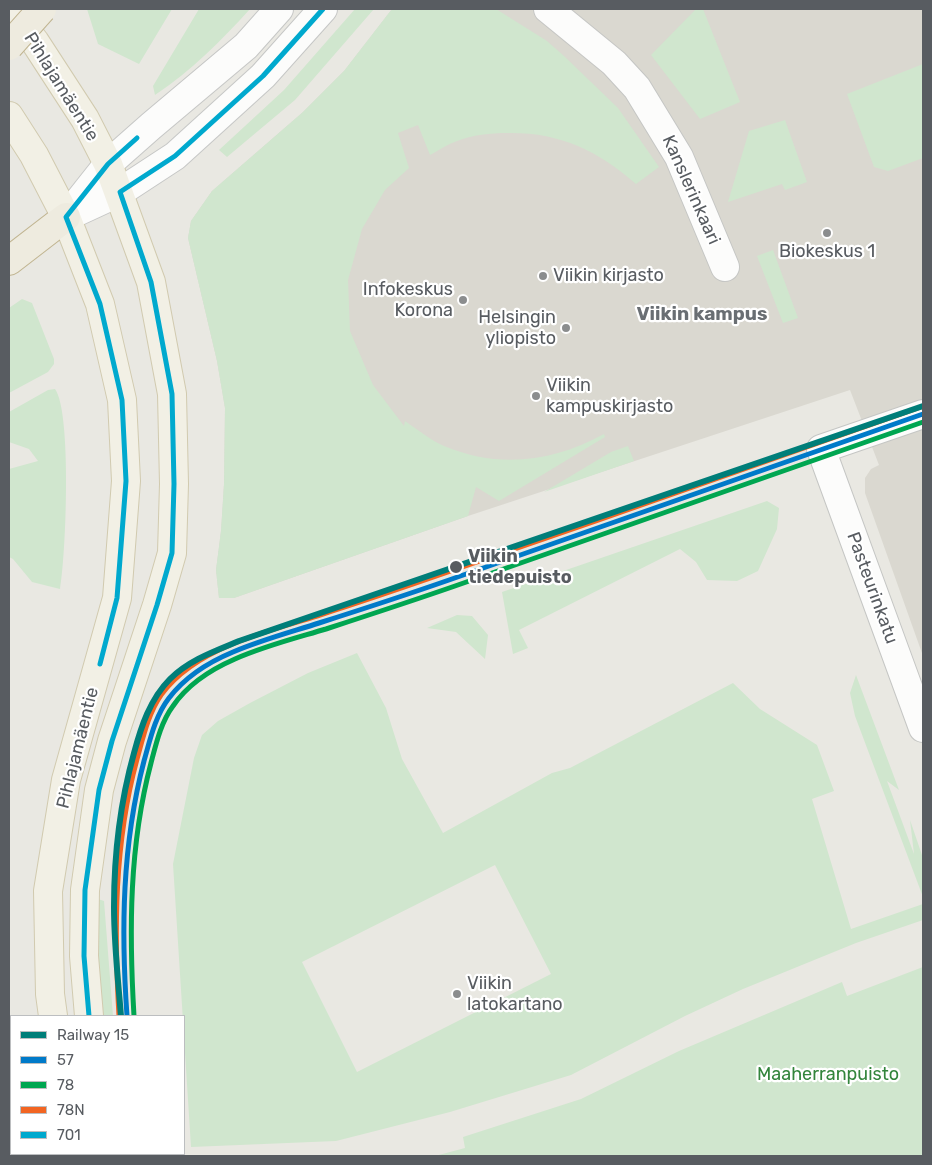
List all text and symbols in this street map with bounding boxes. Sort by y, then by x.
street label: Pihlajamäentie [19,29,103,145]
street label: Kanslerinkaari [657,132,725,248]
marker: Biokeskus 1 [821,227,833,239]
place label: Biokeskus 1 [779,241,875,263]
place label: Viikin kirjasto [553,265,664,287]
marker: Viikin kirjasto [537,270,549,282]
place label: Infokeskus Korona [363,279,453,322]
marker: Infokeskus Korona [457,294,469,306]
district label: Viikin kampus [637,304,767,326]
place label: Helsingin yliopisto [478,307,556,350]
marker: Helsingin yliopisto [560,322,572,334]
place label: Viikin kampuskirjasto [546,375,673,418]
marker: Viikin kampuskirjasto [530,390,542,402]
street label: Pasteurinkatu [842,529,902,647]
place label: Viikin tiedepuisto [468,546,572,588]
marker: Viikin tiedepuisto [448,559,464,575]
street label: Pihlajamäentie [53,685,103,811]
place label: Viikin latokartano [467,973,563,1016]
marker: Viikin latokartano [451,988,463,1000]
legend [10,1015,185,1155]
text: Railway 15 [57,1026,129,1044]
text: 57 [57,1051,74,1069]
park label: Maaherranpuisto [757,1064,899,1086]
text: 78 [57,1076,74,1094]
text: 78N [57,1101,85,1119]
text: 701 [57,1126,81,1144]

